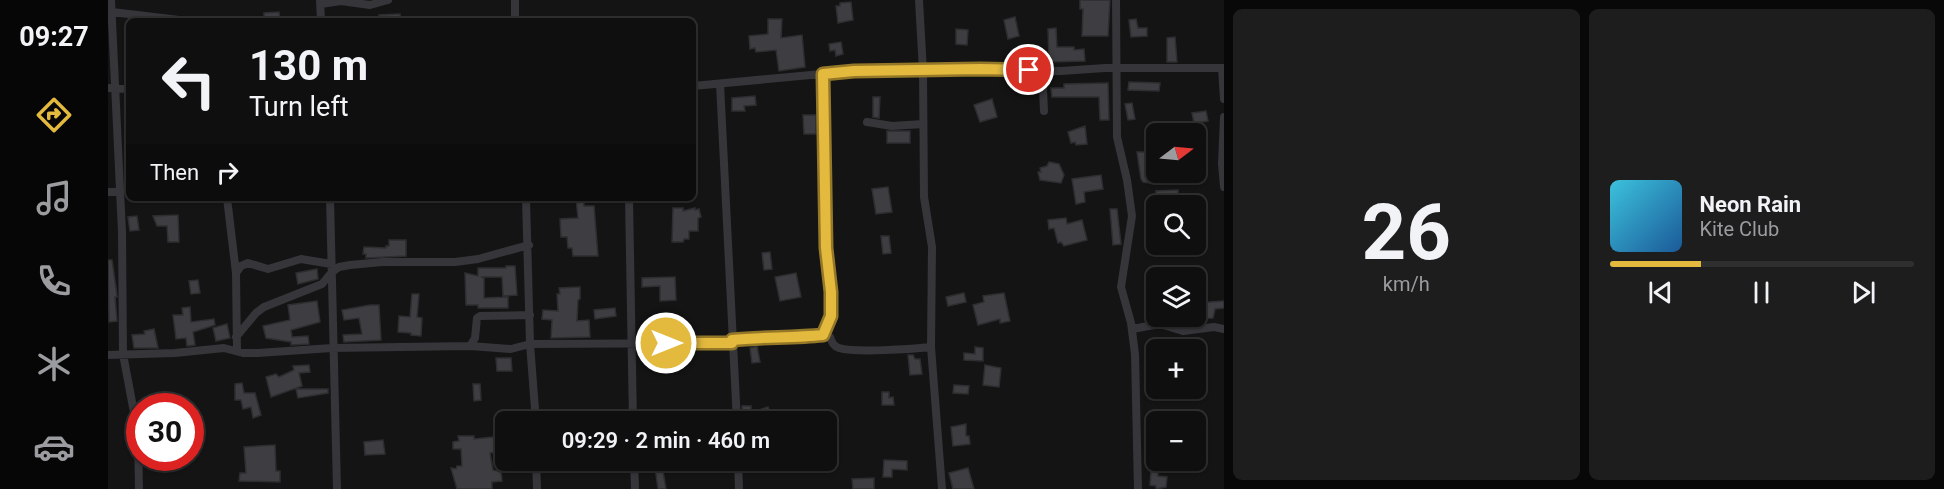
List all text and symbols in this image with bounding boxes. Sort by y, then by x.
text: 09:27 [19,21,89,53]
text: 130 m [249,41,368,90]
icon: left [150,42,228,120]
pin [1003,44,1054,95]
icon: arrive [1012,53,1045,86]
text: Turn left [249,91,349,123]
icon: directions [33,94,75,136]
north arrow [1146,123,1206,183]
map controls [1146,123,1206,471]
icon: right [211,156,244,189]
text: Then [150,160,199,185]
icon: music [33,177,75,219]
text: 26 [1361,187,1451,278]
text: Neon Rain [1700,192,1801,217]
button: search [1146,195,1206,255]
text: Kite Club [1700,217,1779,241]
icon: phone [33,260,75,302]
button: layers [1146,267,1206,327]
text: km/h [1383,272,1430,296]
icon: previous [1644,276,1677,309]
icon: pause [1745,276,1778,309]
icon: next [1847,276,1880,309]
position arrow [634,311,698,375]
button: + [1146,339,1206,399]
icon: climate [33,343,75,385]
speed limit sign: 30 [126,393,204,471]
button: − [1146,411,1206,471]
icon: car [33,426,75,468]
text: 09:29 · 2 min · 460 m [562,428,770,453]

